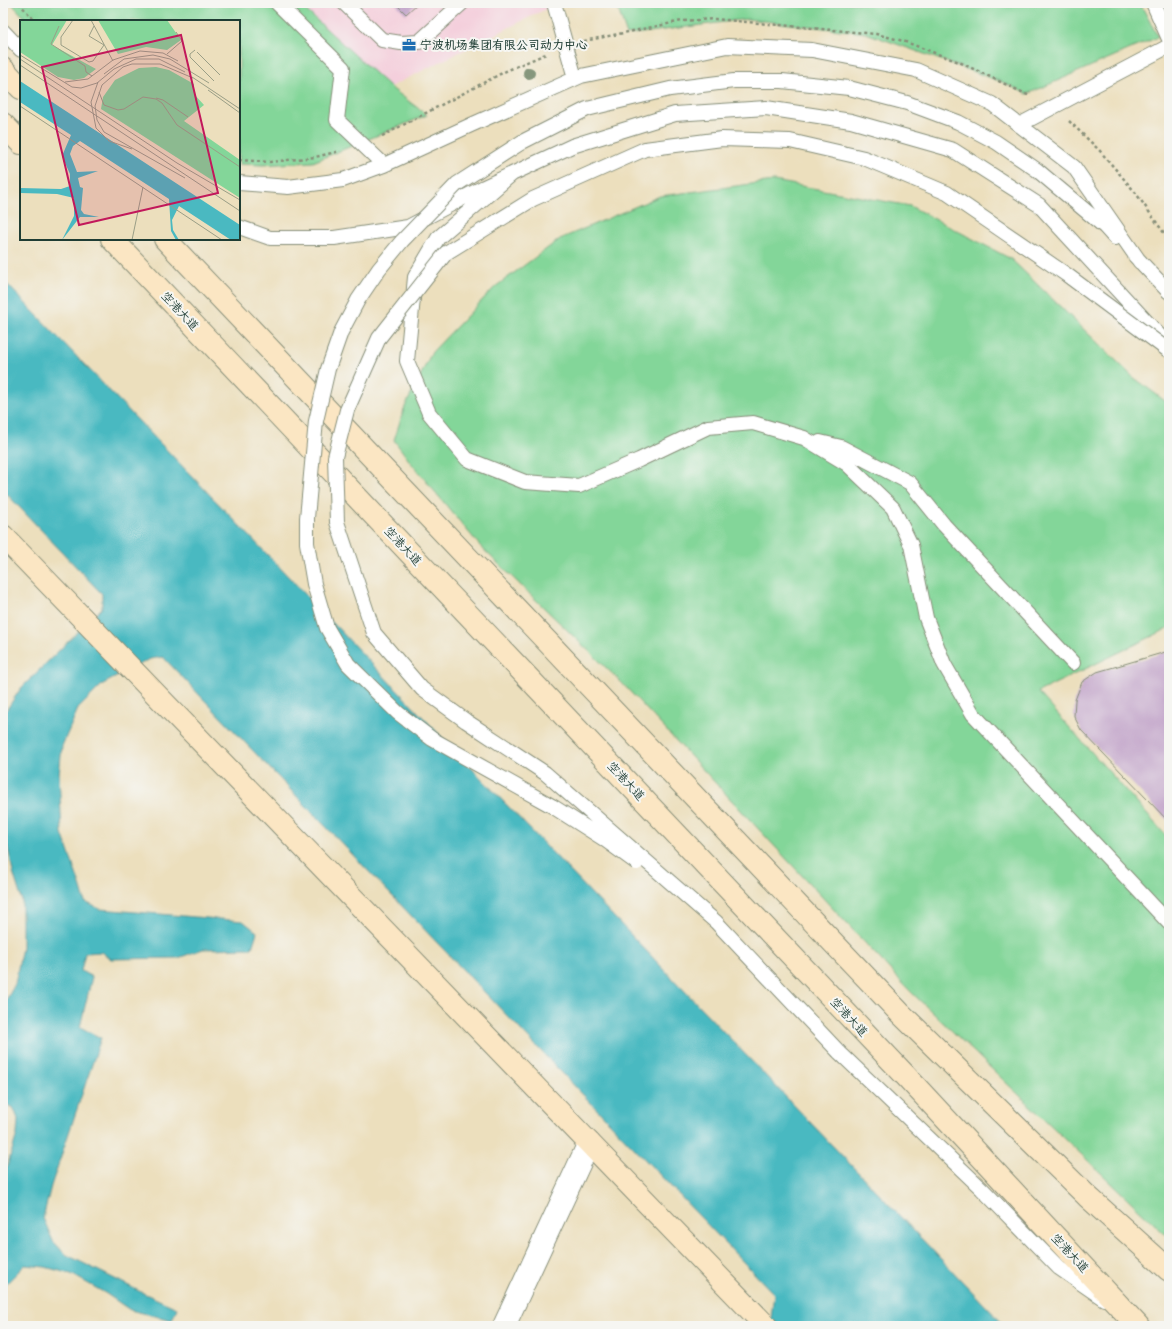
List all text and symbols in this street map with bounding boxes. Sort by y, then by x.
inset map [20,20,240,240]
office icon: 宁波机场集团有限公司动力中心 [401,37,417,53]
place label: 宁波机场集团有限公司动力中心 [420,37,588,52]
street label: 空港大道 [159,288,202,333]
street label: 空港大道 [382,523,425,568]
street label: 空港大道 [605,758,648,803]
street label: 空港大道 [828,994,871,1039]
street label: 空港大道 [1049,1230,1092,1275]

